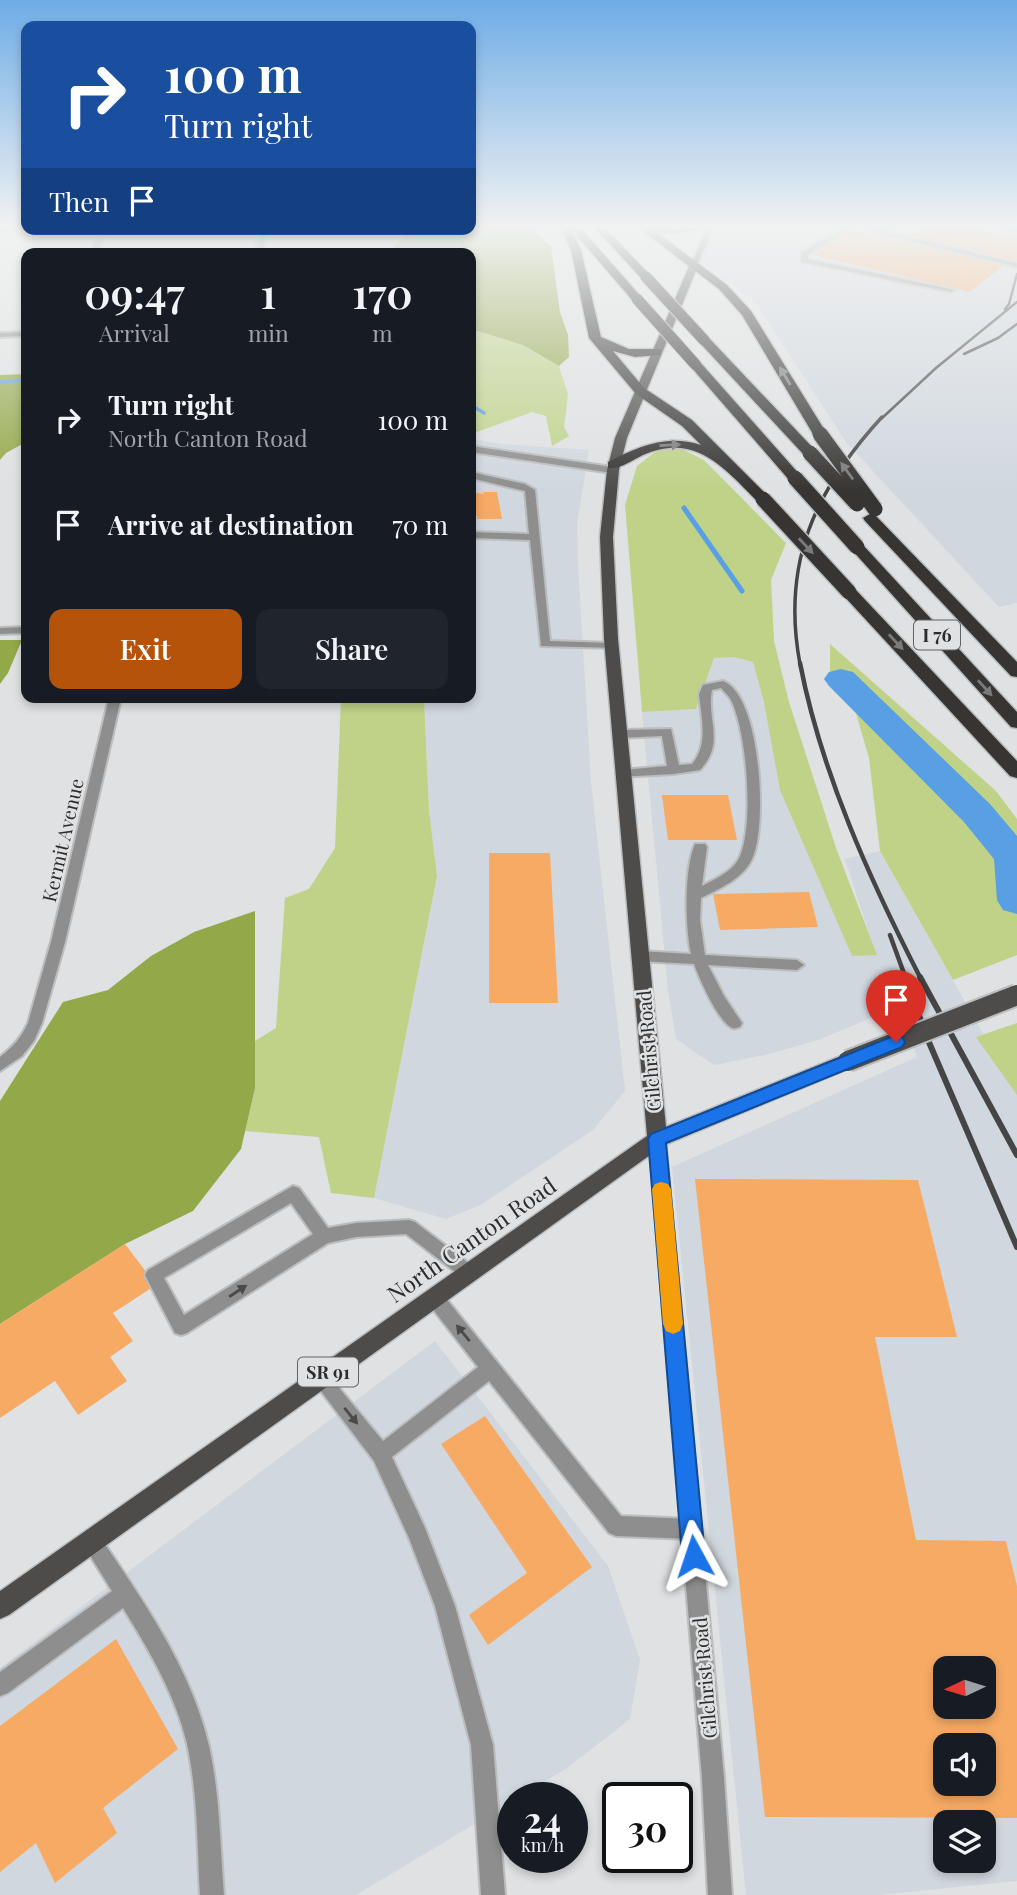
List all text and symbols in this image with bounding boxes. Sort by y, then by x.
text: 100 m [164,40,302,105]
icon: right [49,49,140,140]
text: Turn right [164,103,312,146]
icon: arrive [123,182,161,220]
text: Then [49,184,109,219]
text: 09:47 [84,264,185,320]
text: 1 [260,264,276,320]
text: 170 [352,264,413,320]
text: Arrival [99,317,170,348]
text: min [248,317,289,348]
text: m [372,317,393,348]
one-way arrow [778,366,791,385]
text: Turn right [108,387,234,422]
icon: right [49,401,87,439]
text: 100 m [378,402,448,437]
text: North Canton Road [108,422,308,453]
one-way arrow [659,439,681,450]
one-way arrow [840,462,854,480]
icon: arrive [49,506,87,544]
text: Arrive at destination [108,507,354,542]
text: 70 m [392,507,448,542]
one-way arrow [798,537,814,555]
button: Exit [49,609,242,689]
button: Share [256,609,448,689]
road number: I 76 [914,620,960,650]
one-way arrow [888,633,904,651]
one-way arrow [977,679,993,696]
street label: Kermit Avenue [35,776,89,904]
pin [866,970,926,1042]
icon: arrive [877,981,915,1019]
street label: Gilchrist Road [630,989,666,1113]
street label: North Canton Road [380,1169,562,1309]
one-way arrow [229,1284,248,1297]
one-way arrow [455,1324,470,1342]
road number: SR 91 [298,1358,358,1386]
one-way arrow [343,1407,357,1425]
position arrow [657,1519,731,1593]
street label: Gilchrist Road [686,1616,722,1740]
north arrow [933,1656,996,1718]
map controls [933,1656,996,1873]
button: sound [933,1733,996,1796]
speed limit sign: 30 [602,1782,693,1873]
text: 24 [524,1795,561,1842]
button: layers [933,1810,996,1873]
text: km/h [521,1833,564,1857]

